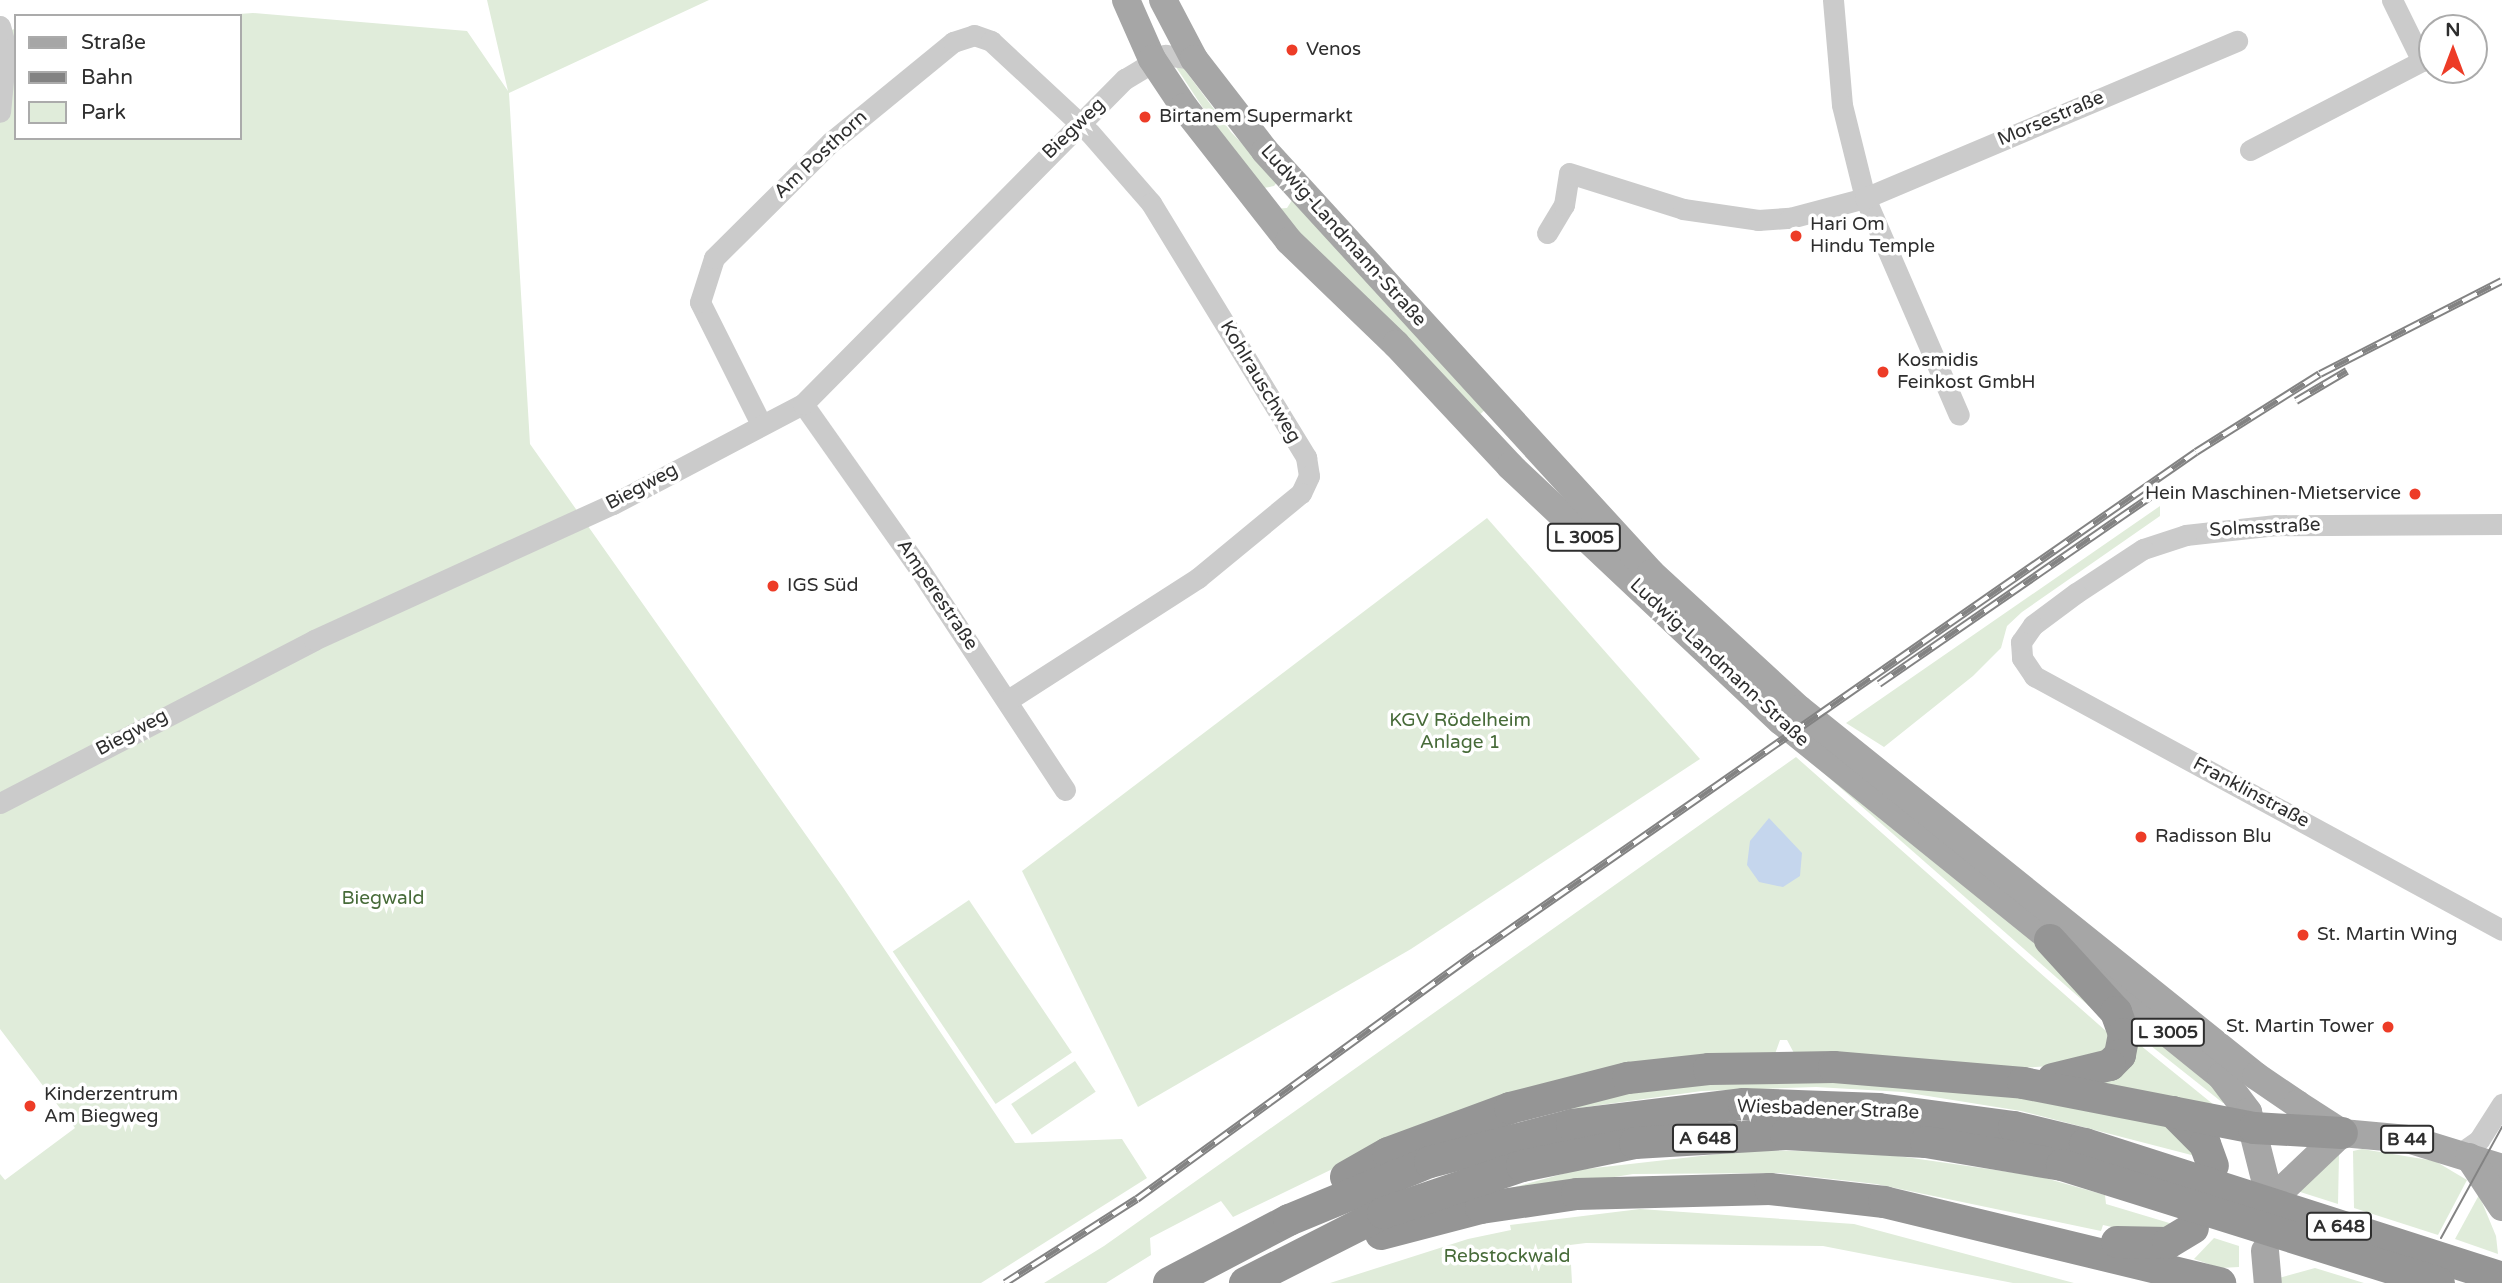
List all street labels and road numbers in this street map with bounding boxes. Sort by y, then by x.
street label: Morsestraße [1994,86,2108,152]
street label: Biegweg [1038,94,1110,164]
street label: Am Posthorn [770,106,872,204]
street label: Ludwig-Landmann-Straße [1255,140,1431,332]
street label: Kohlrauschweg [1215,317,1305,447]
street label: Biegweg [602,459,682,515]
street label: Solmsstraße [2209,514,2321,542]
road number: L 3005 [1546,522,1622,552]
street label: Amperestraße [892,535,982,655]
street label: Ludwig-Landmann-Straße [1625,574,1813,752]
street label: Biegweg [92,705,172,761]
street label: Franklinstraße [2189,753,2313,833]
road number: L 3005 [2130,1017,2206,1046]
street label: Wiesbadener Straße [1736,1095,1920,1125]
road number: A 648 [1672,1124,1738,1153]
road number: B 44 [2379,1124,2435,1154]
road number: A 648 [2306,1212,2372,1240]

